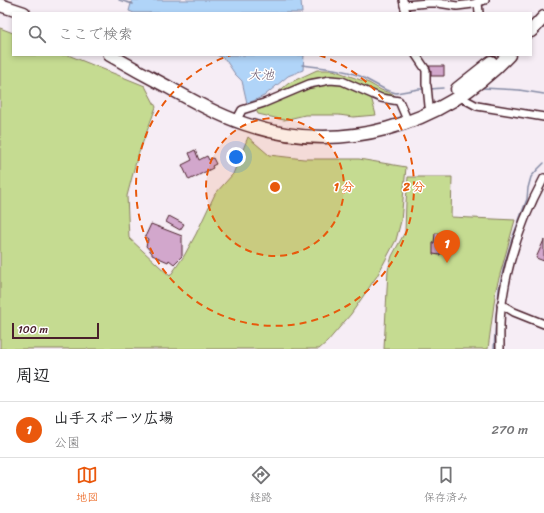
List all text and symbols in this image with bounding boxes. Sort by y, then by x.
search box [12,12,532,56]
text: ここで検索 [58,21,133,47]
icon: search [26,23,48,45]
water label: 大池 [248,63,275,86]
your location [226,147,246,167]
text: 1 分 [334,176,354,198]
text: 2 分 [402,176,425,198]
centre of rings [268,180,282,194]
pin: 1 [434,230,460,263]
text: 100 m [18,320,48,339]
scale bar [12,321,99,340]
text: 周辺 [16,360,50,390]
text: 山手スポーツ広場 [54,405,174,431]
text: 1 [26,418,32,441]
text: 270 m [491,418,528,441]
text: 公園 [54,431,80,454]
tab: 地図 [76,464,98,507]
tab: 経路 [250,464,272,507]
tab: 保存済み [424,464,468,507]

